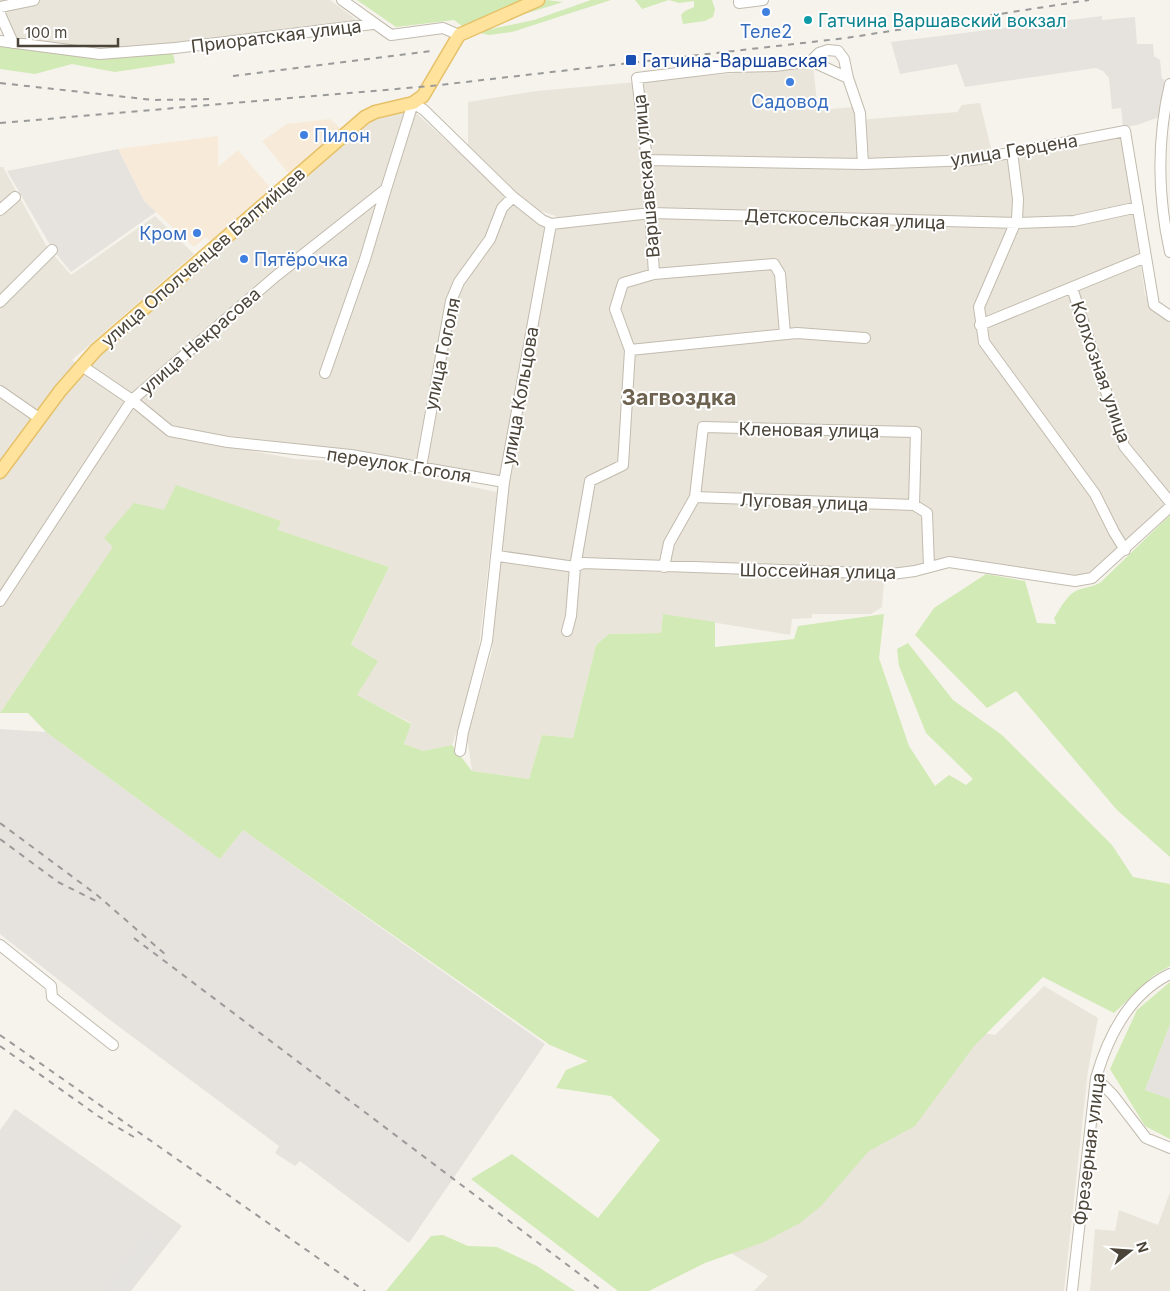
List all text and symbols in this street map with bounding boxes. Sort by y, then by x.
marker: Теле2 [760,6,772,18]
place label: Гатчина Варшавский вокзал [818,10,1066,31]
marker: Гатчина Варшавский вокзал [802,14,814,26]
scale bar [18,15,118,47]
street label: Приоратская улица [190,15,362,57]
place label: Теле2 [740,21,792,42]
text: 100 m [25,23,67,42]
place label: Гатчина-Варшавская [642,50,828,71]
marker: Гатчина-Варшавская [624,53,638,67]
marker: Садовод [784,76,796,88]
place label: Садовод [751,91,829,112]
street label: Варшавская улица [628,93,664,259]
place label: Пилон [314,125,370,146]
marker: Пилон [298,129,310,141]
street label: улица Герцена [949,130,1079,170]
street label: улица Ополченцев Балтийцев [97,163,309,351]
street label: Детскосельская улица [744,205,946,233]
place label: Кром [139,223,187,244]
marker: Кром [191,227,203,239]
place label: Пятёрочка [254,249,348,270]
marker: Пятёрочка [238,253,250,265]
street label: улица Некрасова [136,283,264,399]
street label: улица Гоголя [420,296,464,412]
street label: Колхозная улица [1067,298,1135,446]
street label: улица Кольцова [497,325,543,467]
district label: Загвоздка [622,384,736,410]
street label: Кленовая улица [738,418,880,442]
street label: переулок Гоголя [325,443,473,487]
street label: Луговая улица [739,489,869,515]
street label: Шоссейная улица [739,559,897,583]
street label: Фрезерная улица [1069,1071,1109,1227]
north arrow [1105,1226,1155,1276]
text: N [1133,1239,1153,1255]

